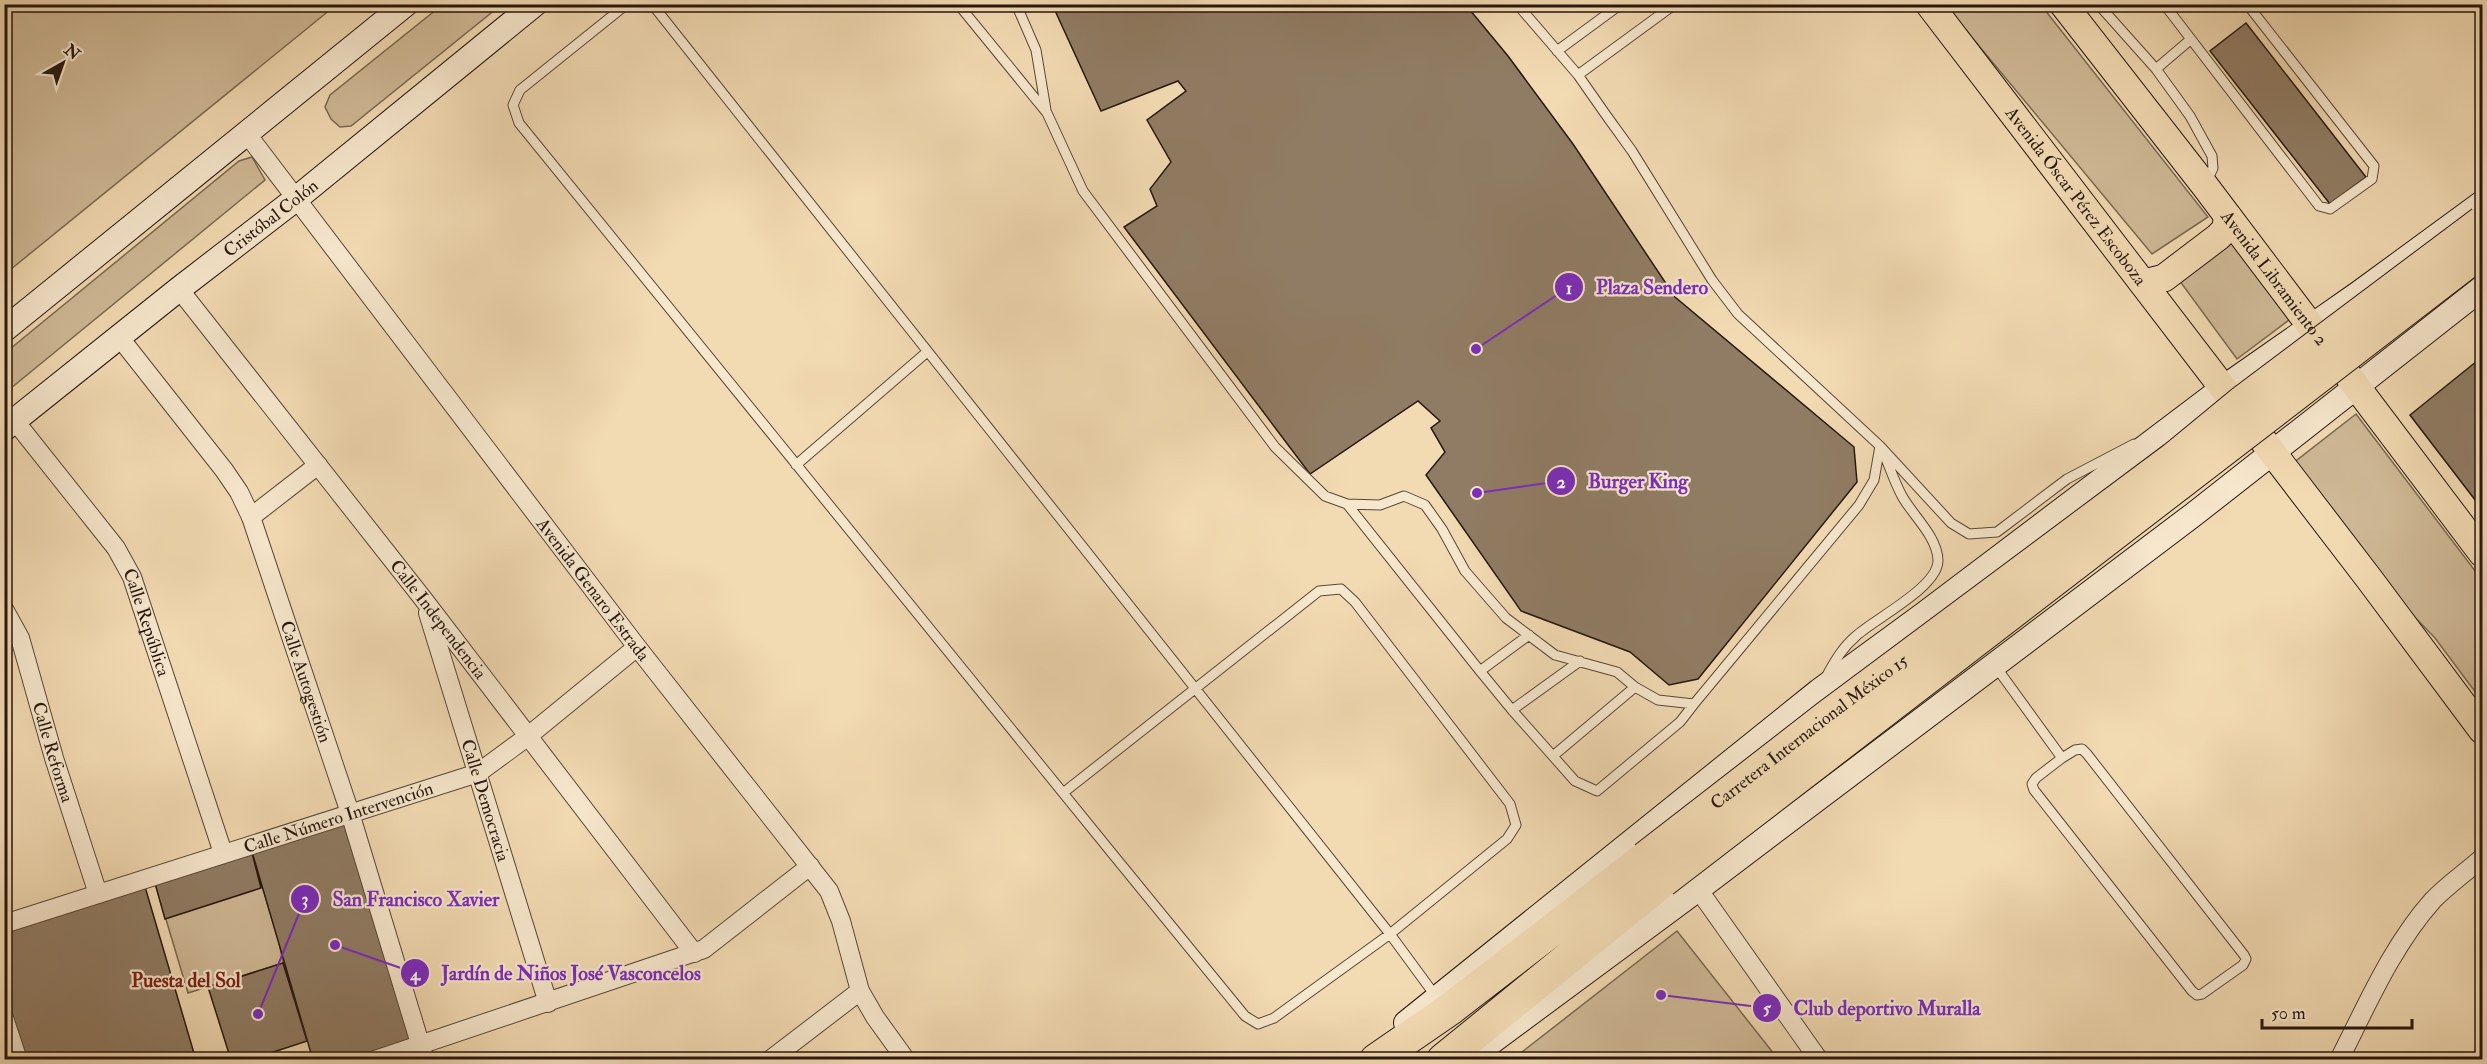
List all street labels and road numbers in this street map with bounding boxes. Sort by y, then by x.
street label: Avenida Óscar Pérez Escoboza [2000,101,2152,291]
street label: Cristóbal Colón [219,174,323,262]
street label: Avenida Libramiento 2 [2215,205,2333,350]
street label: Avenida Genaro Estrada [531,512,655,666]
street label: Calle Independencia [385,555,492,684]
street label: Calle República [118,564,176,680]
street label: Calle Autogestión [275,618,337,746]
street label: Carretera Internacional México 15 [1705,649,1913,815]
street label: Calle Reforma [27,699,79,806]
street label: Calle Democracia [456,736,515,865]
street label: Calle Número Intervención [241,777,436,858]

